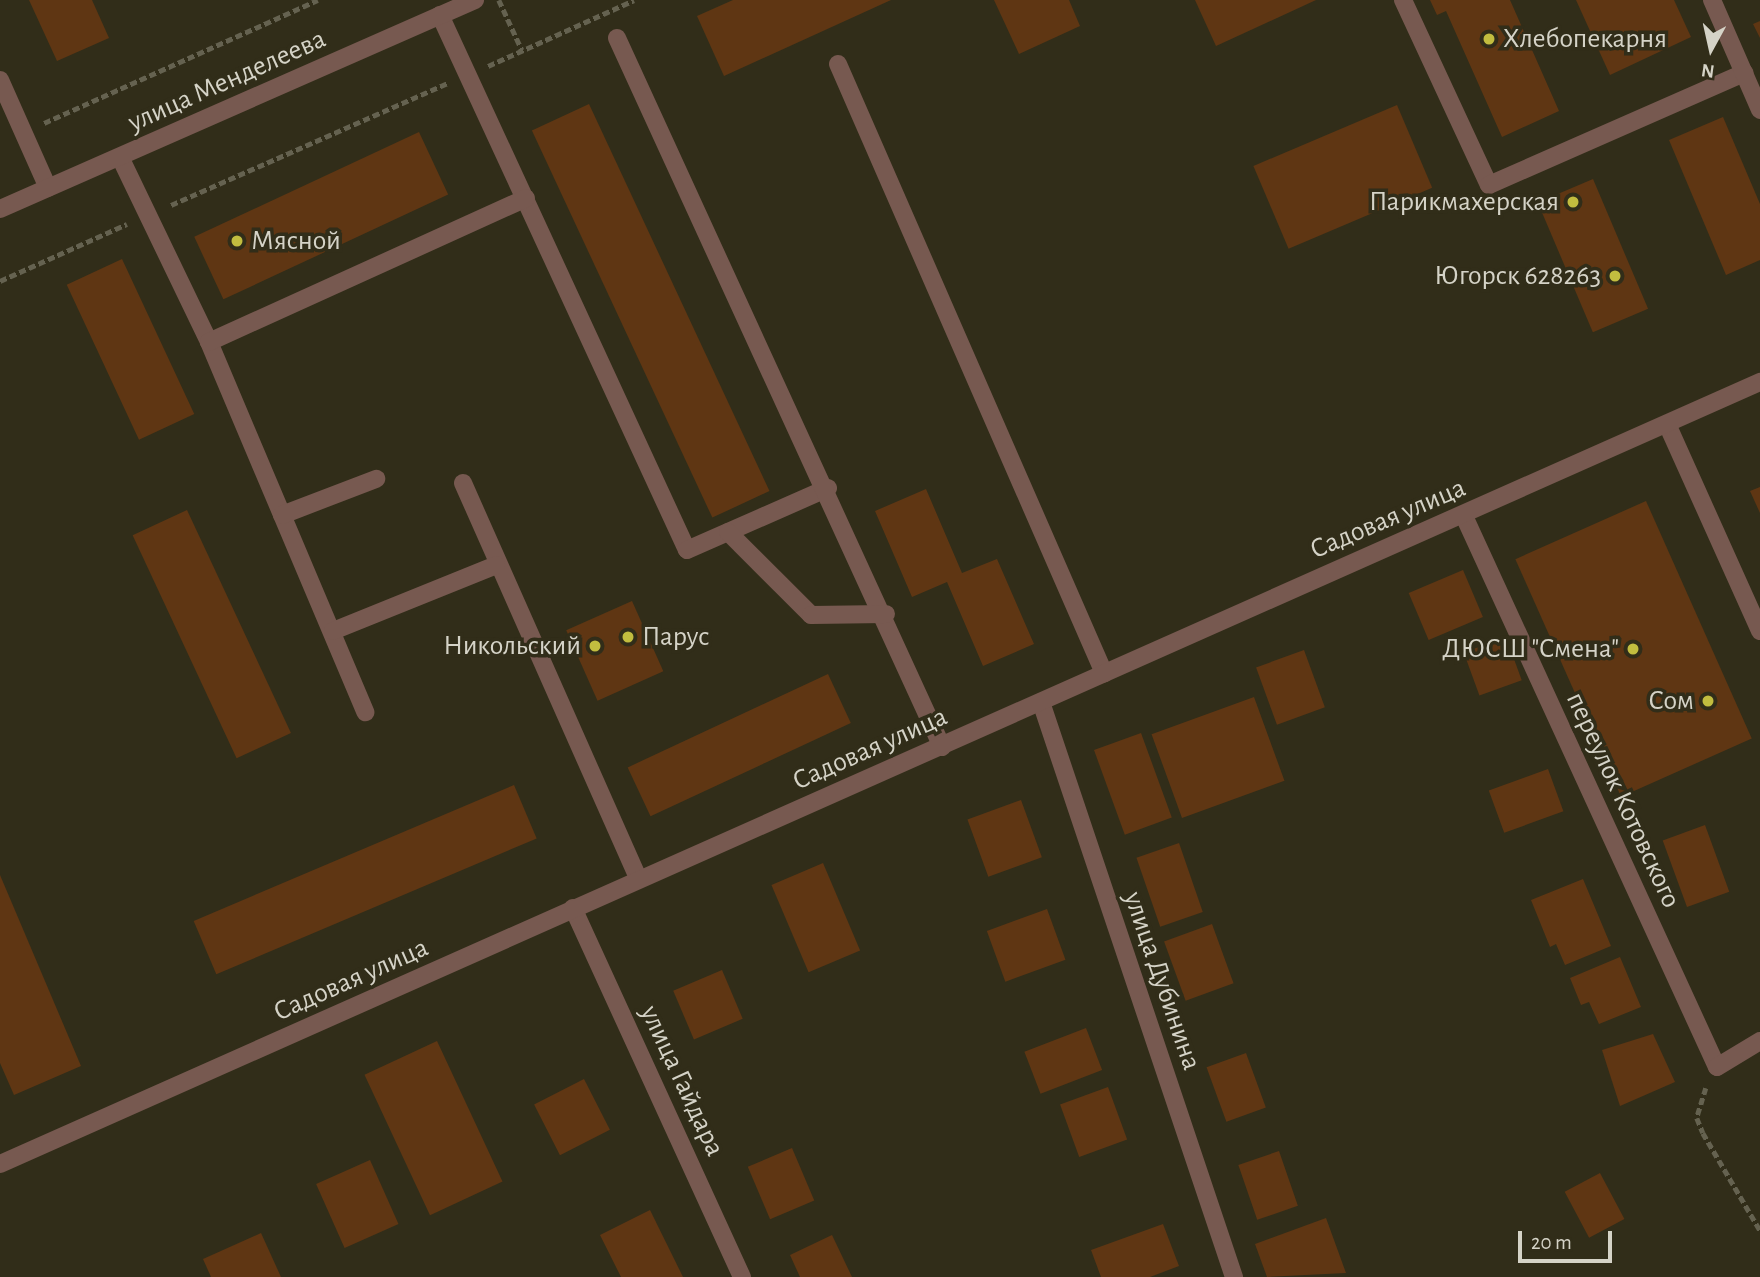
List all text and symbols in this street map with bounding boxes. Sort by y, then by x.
north arrow [1676,14,1746,84]
street label: улица Менделеева [123,22,331,140]
place label: Хлебопекарня [1503,22,1667,56]
marker: Хлебопекарня [1481,31,1497,47]
text: N [1700,60,1716,81]
place label: Парикмахерская [1369,185,1559,219]
marker: Парикмахерская [1565,194,1581,210]
place label: Мясной [251,224,341,258]
marker: Мясной [229,233,245,249]
place label: Югорск 628263 [1434,259,1601,293]
marker: Югорск 628263 [1607,268,1623,284]
street label: Садовая улица [1305,471,1471,567]
place label: Парус [642,620,709,654]
place label: Никольский [443,629,581,663]
marker: Парус [620,629,636,645]
place label: ДЮСШ "Смена" [1442,632,1619,666]
marker: Никольский [587,638,603,654]
marker: ДЮСШ "Смена" [1625,641,1641,657]
place label: Сом [1648,684,1694,718]
street label: переулок Котовского [1558,687,1688,913]
marker: Сом [1700,693,1716,709]
street label: Садовая улица [787,700,953,798]
street label: улица Дубинина [1116,888,1208,1074]
street label: Садовая улица [268,931,434,1029]
street label: улица Гайдара [632,1000,732,1162]
scale bar [1522,1218,1616,1262]
text: 20 m [1531,1232,1572,1253]

